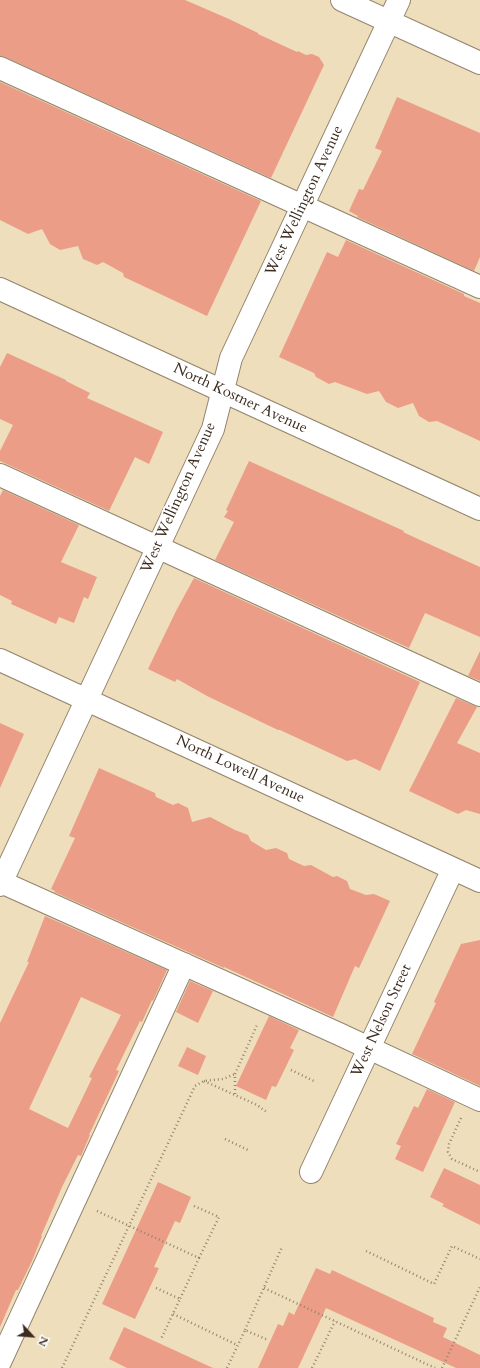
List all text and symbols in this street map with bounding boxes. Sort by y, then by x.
street label: West Wellington Avenue [262,123,348,279]
street label: North Kostner Avenue [170,360,310,438]
street label: West Wellington Avenue [138,420,220,576]
street label: North Lowell Avenue [173,732,307,808]
street label: West Nelson Street [348,962,416,1080]
north arrow [12,1316,52,1356]
text: N [34,1334,52,1349]

